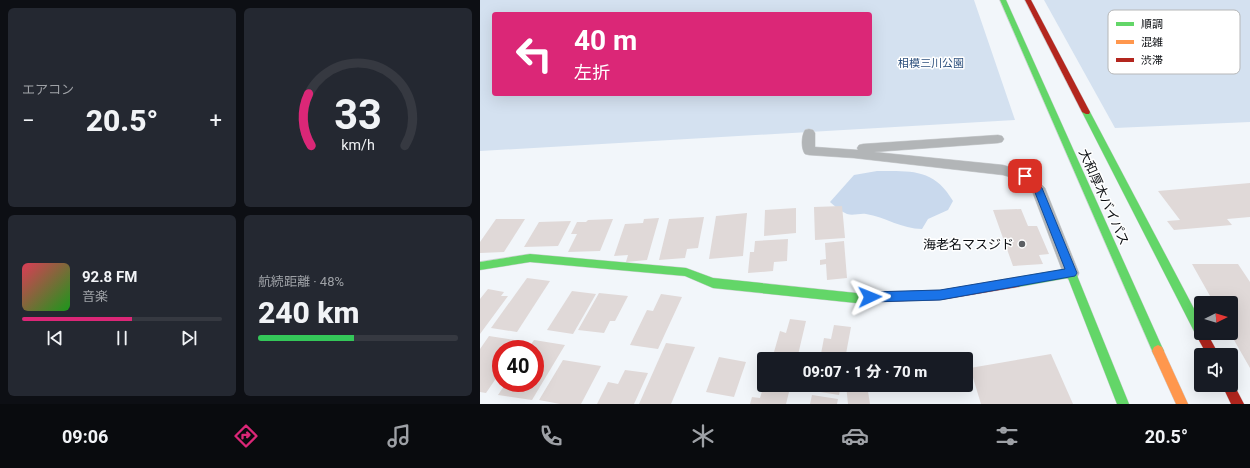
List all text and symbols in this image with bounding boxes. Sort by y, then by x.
legend [1108,10,1240,74]
text: 順調 [1141,18,1163,31]
text: 40 m [574,24,637,57]
icon: left [508,28,560,80]
text: 混雑 [1141,36,1163,49]
text: 渋滞 [1141,54,1163,67]
park label: 相模三川公園 [898,57,964,70]
text: 左折 [574,62,610,83]
text: エアコン [22,82,74,97]
text: 33 [334,89,382,138]
text: 20.5° [86,103,158,138]
text: − [22,108,35,133]
text: + [210,108,222,133]
text: km/h [341,136,375,152]
street label: 大和厚木バイパス [1076,147,1132,247]
pin [1008,159,1042,193]
icon: arrive [1014,165,1036,187]
place label: 海老名マスジド [923,237,1014,252]
marker: 海老名マスジド [1017,239,1027,249]
text: 92.8 FM [82,268,137,286]
text: 航続距離 · 48% [258,274,344,289]
position arrow [849,276,891,318]
text: 音楽 [82,289,108,304]
text: 240 km [258,295,360,330]
north arrow [1194,296,1238,340]
map controls [1194,296,1238,392]
icon: previous [44,327,66,349]
icon: pause [111,327,133,349]
icon: next [178,327,200,349]
speed limit sign: 40 [492,340,544,392]
button: sound [1194,348,1238,392]
text: 09:07 · 1 分 · 70 m [803,363,927,381]
icon: directions [232,422,260,450]
icon: music [385,422,413,450]
icon: phone [537,422,565,450]
icon: climate [689,422,717,450]
icon: car [841,422,869,450]
icon: filters [993,422,1021,450]
text: 09:06 [62,426,108,447]
text: 20.5° [1145,426,1188,447]

